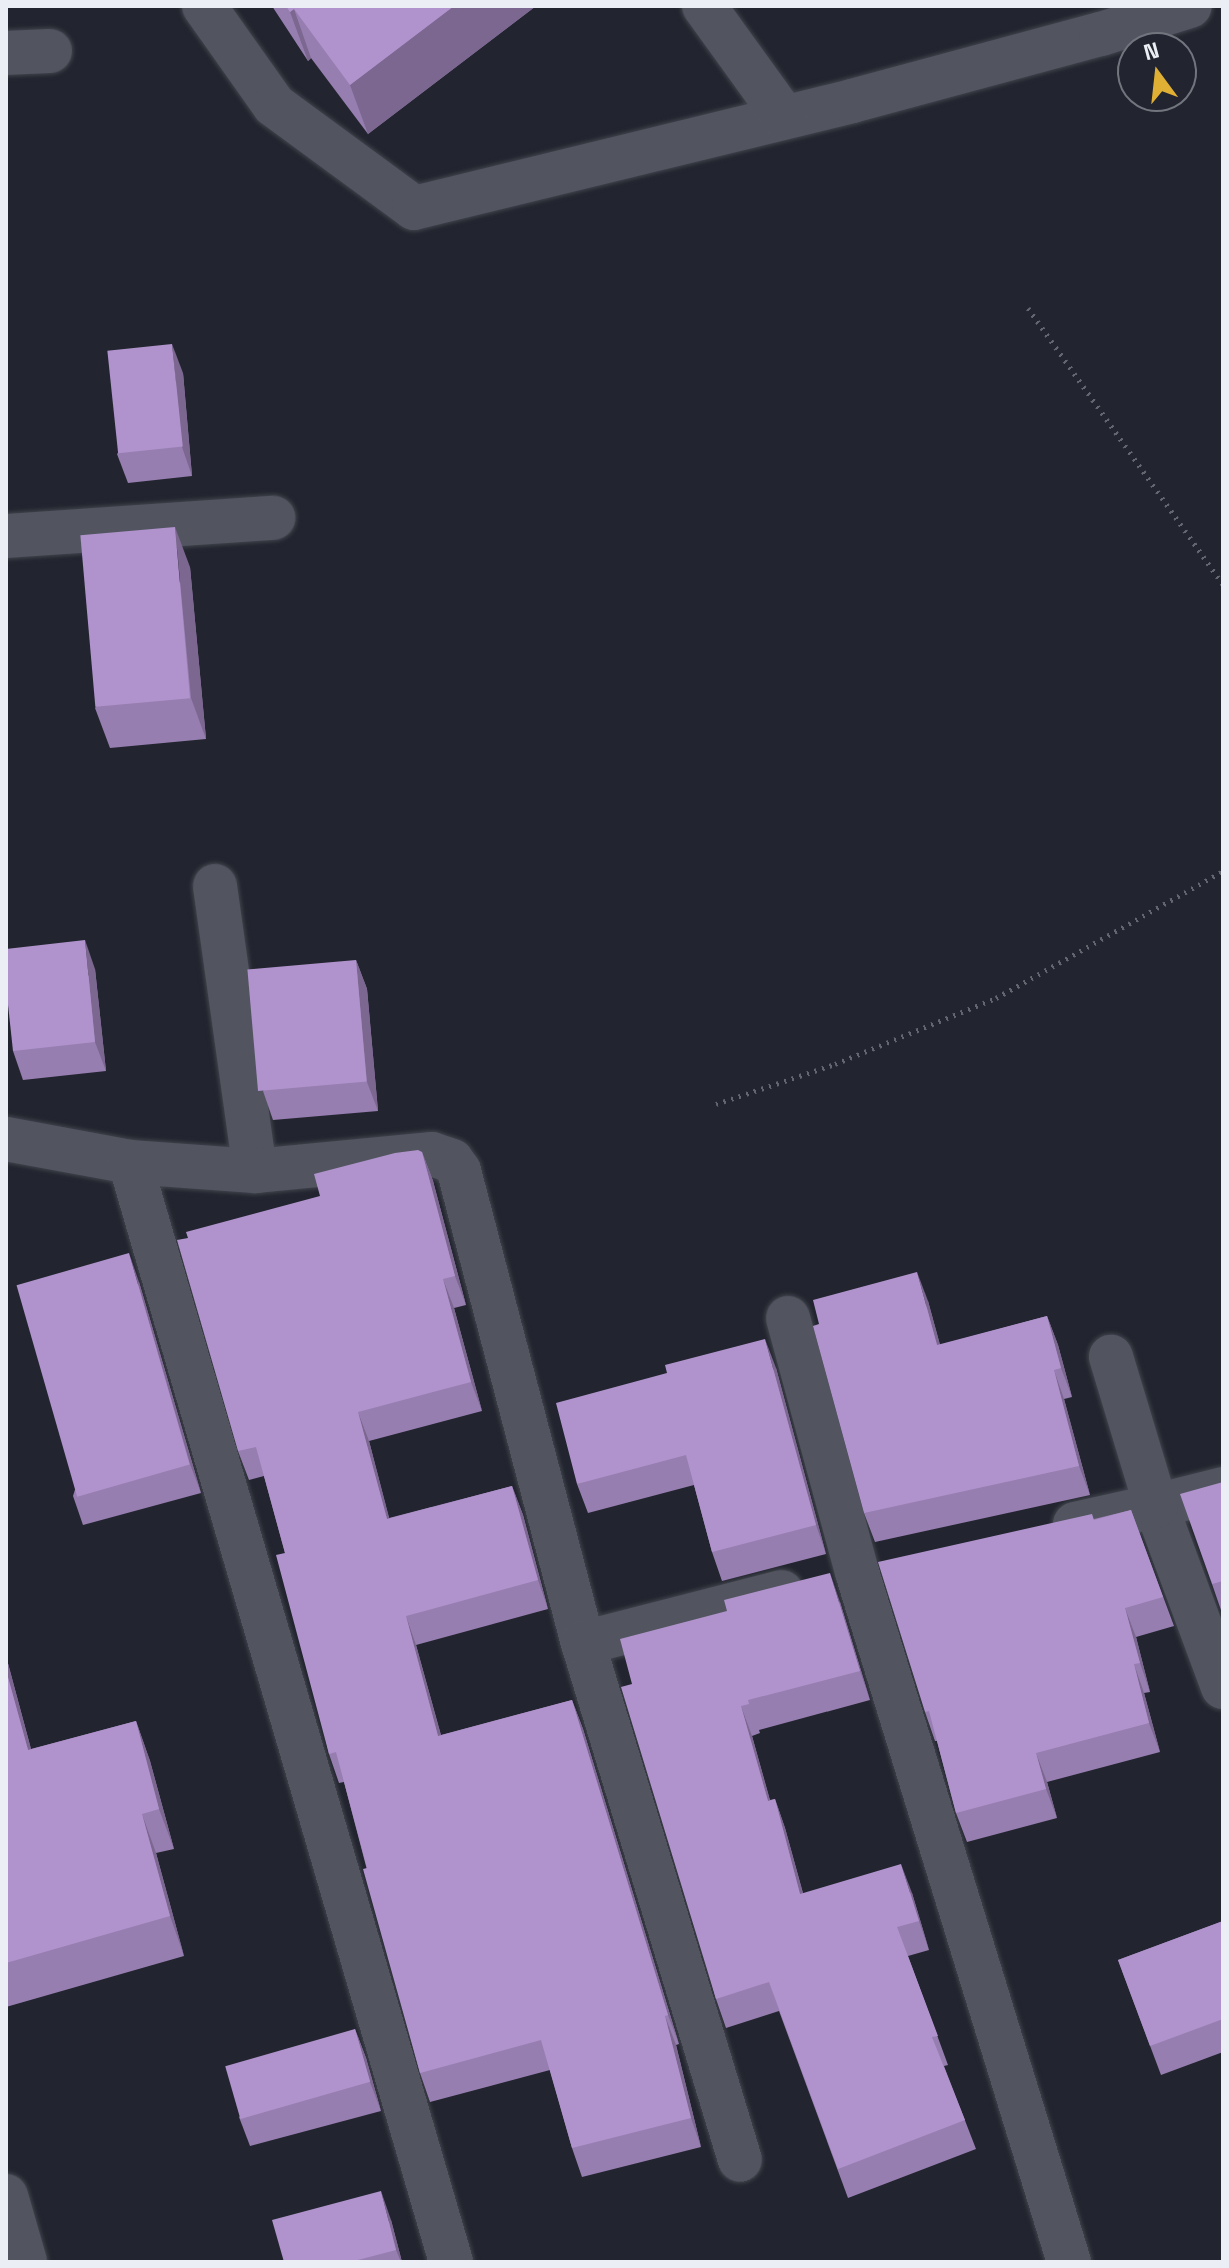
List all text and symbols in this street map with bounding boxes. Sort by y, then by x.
north arrow [1117,32,1197,112]
text: N [1141,35,1162,66]

